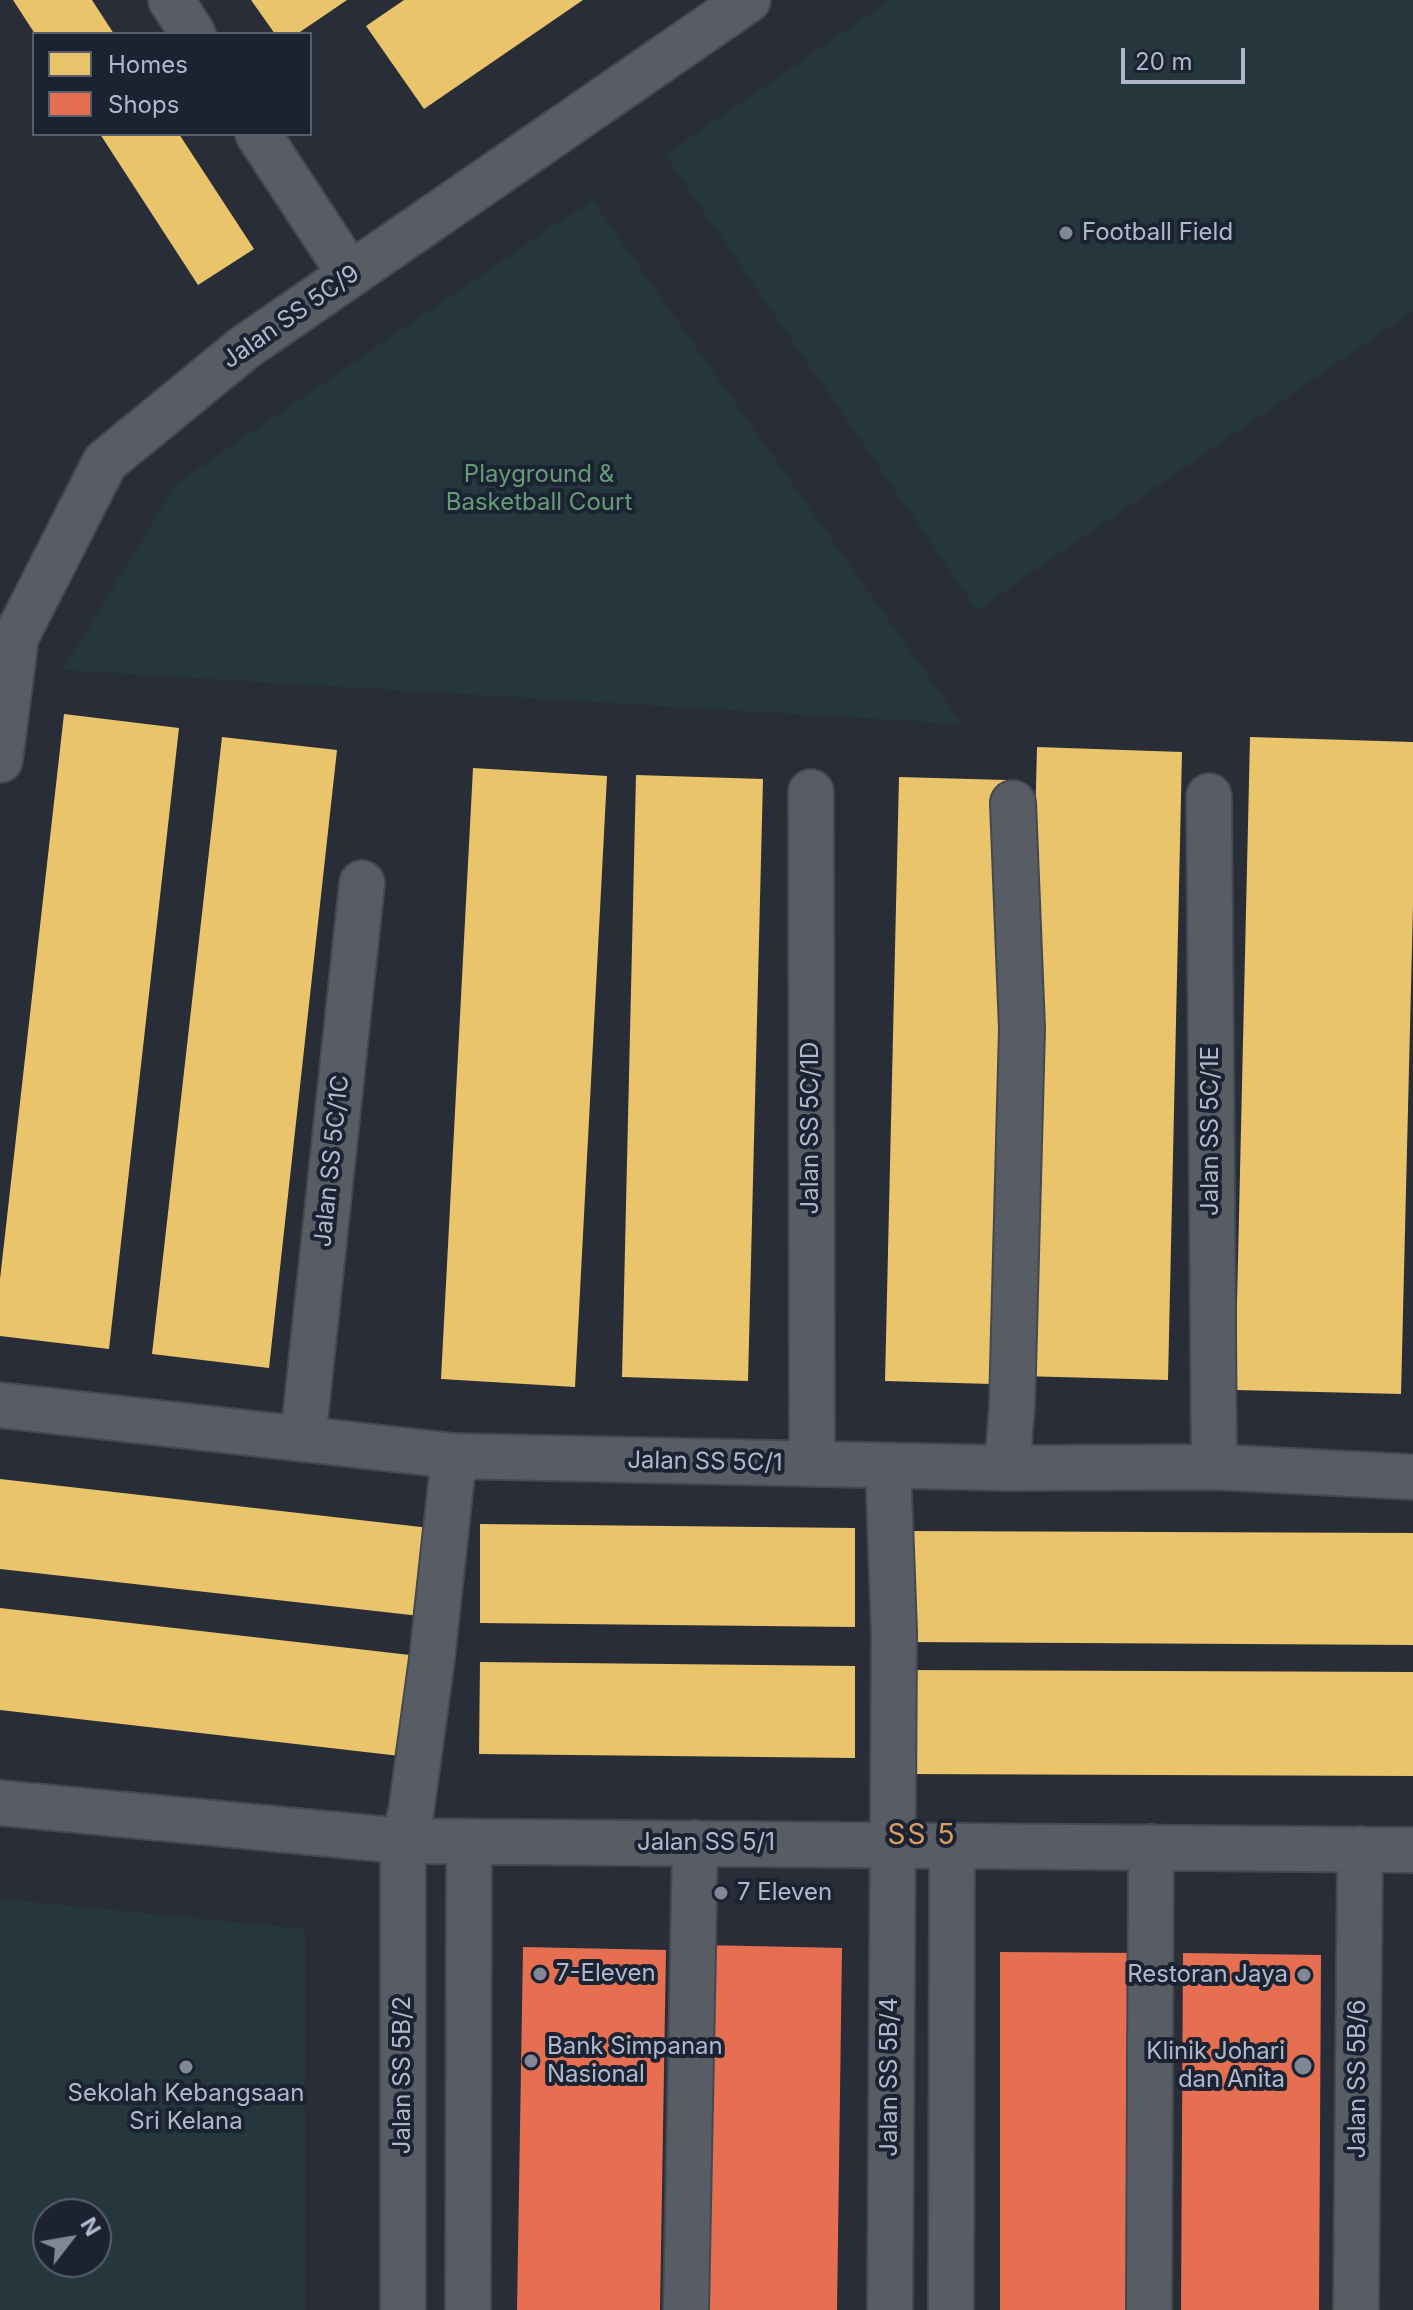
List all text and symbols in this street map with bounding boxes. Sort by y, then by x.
legend [32,32,312,136]
scale bar [1125,32,1249,82]
text: 20 m [1135,47,1193,76]
text: Homes [108,50,188,79]
text: Shops [108,90,179,119]
place label: Football Field [1082,219,1233,247]
marker: Football Field [1057,224,1075,242]
street label: Jalan SS 5C/9 [217,259,365,375]
park label: Playground & Basketball Court [446,461,632,517]
street label: Jalan SS 5C/1D [797,1042,825,1214]
street label: Jalan SS 5C/1E [1197,1046,1225,1216]
street label: Jalan SS 5C/1C [309,1073,355,1249]
street label: Jalan SS 5C/1 [627,1446,783,1478]
district label: SS 5 [888,1819,956,1853]
street label: Jalan SS 5/1 [637,1829,775,1857]
place label: 7 Eleven [737,1879,832,1907]
marker: 7 Eleven [712,1884,730,1902]
place label: 7-Eleven [556,1960,656,1988]
place label: Restoran Jaya [1127,1961,1288,1989]
marker: 7-Eleven [531,1965,549,1983]
marker: Restoran Jaya [1295,1966,1313,1984]
street label: Jalan SS 5B/2 [389,1996,417,2154]
street label: Jalan SS 5B/4 [876,1997,904,2157]
street label: Jalan SS 5B/6 [1344,2000,1372,2158]
place label: Bank Simpanan Nasional [547,2033,723,2089]
place label: Klinik Johari dan Anita [1146,2038,1285,2094]
marker: Bank Simpanan Nasional [522,2052,540,2070]
marker: Klinik Johari dan Anita [1292,2055,1314,2077]
marker: Sekolah Kebangsaan Sri Kelana [177,2058,195,2076]
place label: Sekolah Kebangsaan Sri Kelana [68,2080,304,2136]
north arrow [32,2198,112,2278]
text: N [75,2213,106,2241]

